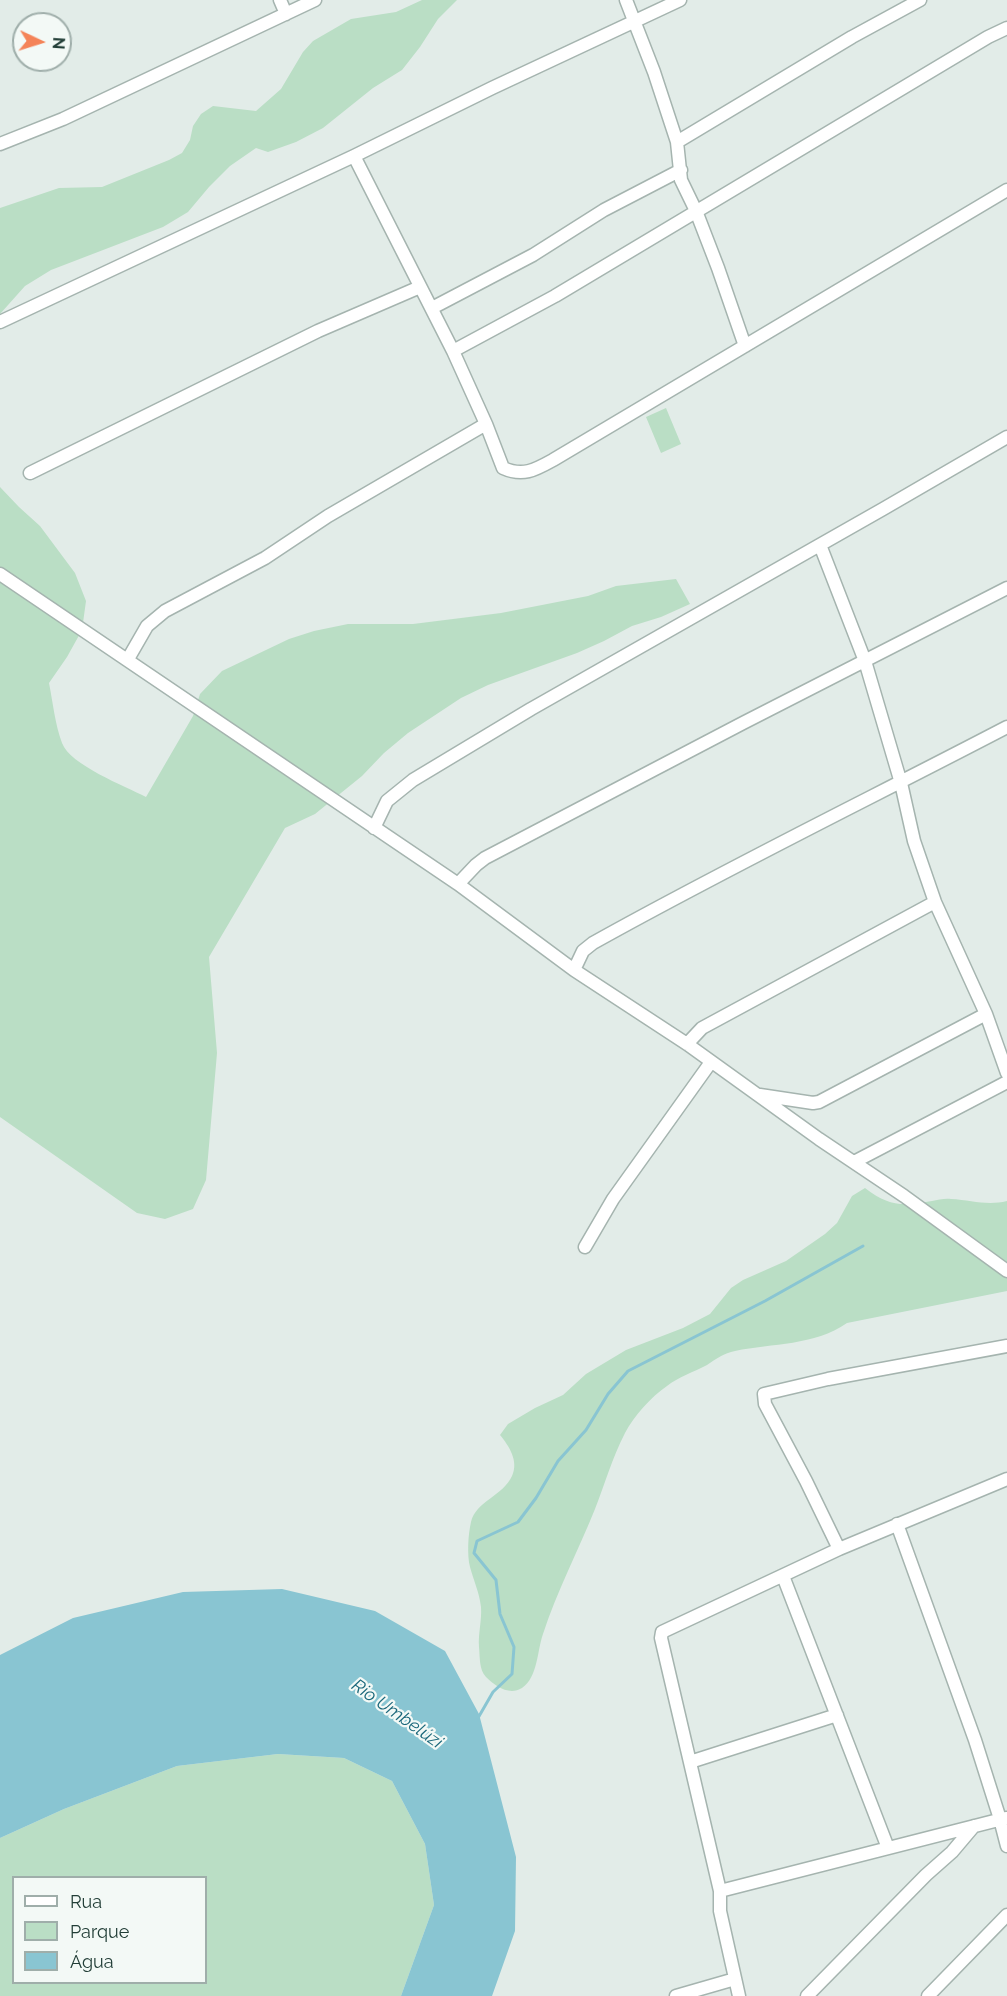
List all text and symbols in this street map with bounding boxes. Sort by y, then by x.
north arrow [12,12,72,72]
text: N [49,36,68,50]
water label: Rio Umbelúzi [347,1675,447,1753]
legend [12,1876,207,1984]
text: Rua [70,1891,102,1912]
text: Parque [70,1921,129,1942]
text: Água [70,1951,114,1972]

